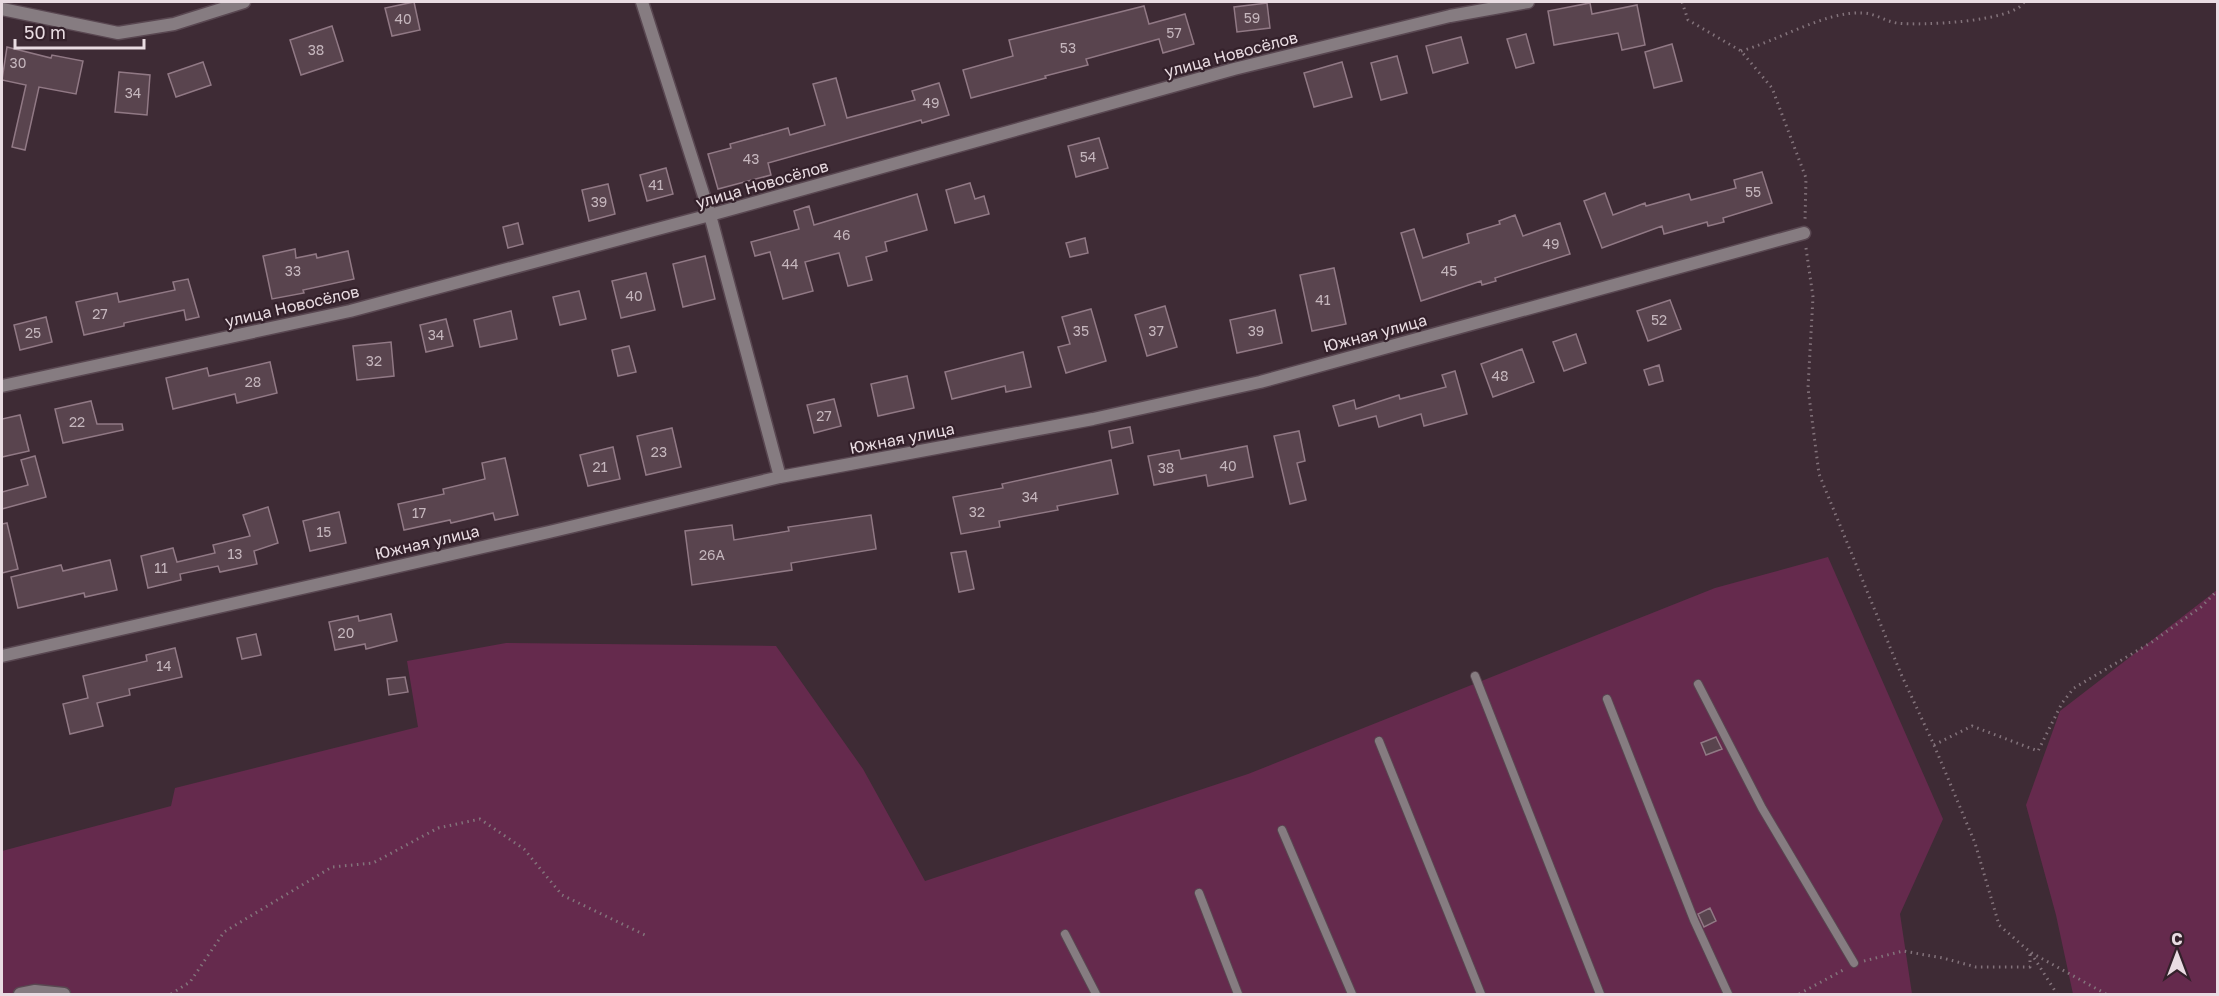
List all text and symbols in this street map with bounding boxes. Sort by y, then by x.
house number: 59 [1244,9,1260,26]
house number: 40 [394,10,412,27]
scale bar [15,12,144,50]
text: 50 m [24,21,66,43]
house number: 57 [1166,24,1182,41]
street label: улица Новосёлов [1162,27,1300,81]
house number: 53 [1060,39,1076,56]
house number: 38 [308,41,324,58]
house number: 30 [10,54,26,71]
house number: 34 [125,84,141,101]
house number: 49 [922,94,940,111]
house number: 54 [1080,148,1096,165]
house number: 43 [743,150,759,167]
street label: улица Новосёлов [693,155,831,213]
house number: 41 [648,176,664,193]
house number: 55 [1745,183,1761,200]
house number: 39 [591,193,607,210]
house number: 46 [833,226,851,243]
house number: 49 [1542,235,1560,252]
house number: 44 [781,255,799,272]
house number: 33 [285,262,301,279]
house number: 45 [1441,262,1457,279]
street label: улица Новосёлов [223,281,361,331]
house number: 40 [625,287,643,304]
house number: 41 [1315,291,1331,308]
house number: 27 [92,305,108,322]
street label: Южная улица [1321,310,1429,356]
house number: 52 [1651,311,1667,328]
house number: 35 [1073,322,1089,339]
house number: 37 [1148,322,1164,339]
house number: 39 [1248,322,1264,339]
house number: 25 [25,324,41,341]
house number: 34 [428,326,444,343]
house number: 32 [366,352,382,369]
house number: 48 [1491,367,1509,384]
house number: 28 [245,373,261,390]
house number: 27 [816,407,832,424]
house number: 22 [69,413,85,430]
street label: Южная улица [848,418,956,458]
house number: 23 [651,443,667,460]
house number: 40 [1219,457,1237,474]
house number: 21 [593,458,608,475]
house number: 38 [1158,459,1174,476]
house number: 34 [1022,488,1038,505]
house number: 32 [969,503,985,520]
house number: 17 [412,504,426,521]
street label: Южная улица [373,520,481,564]
house number: 15 [317,523,331,540]
house number: 13 [228,545,242,562]
house number: 26А [699,546,726,563]
house number: 11 [154,559,168,576]
house number: 20 [338,624,354,641]
house number: 14 [156,657,172,674]
north arrow [2147,924,2207,984]
text: С [2171,929,2183,949]

